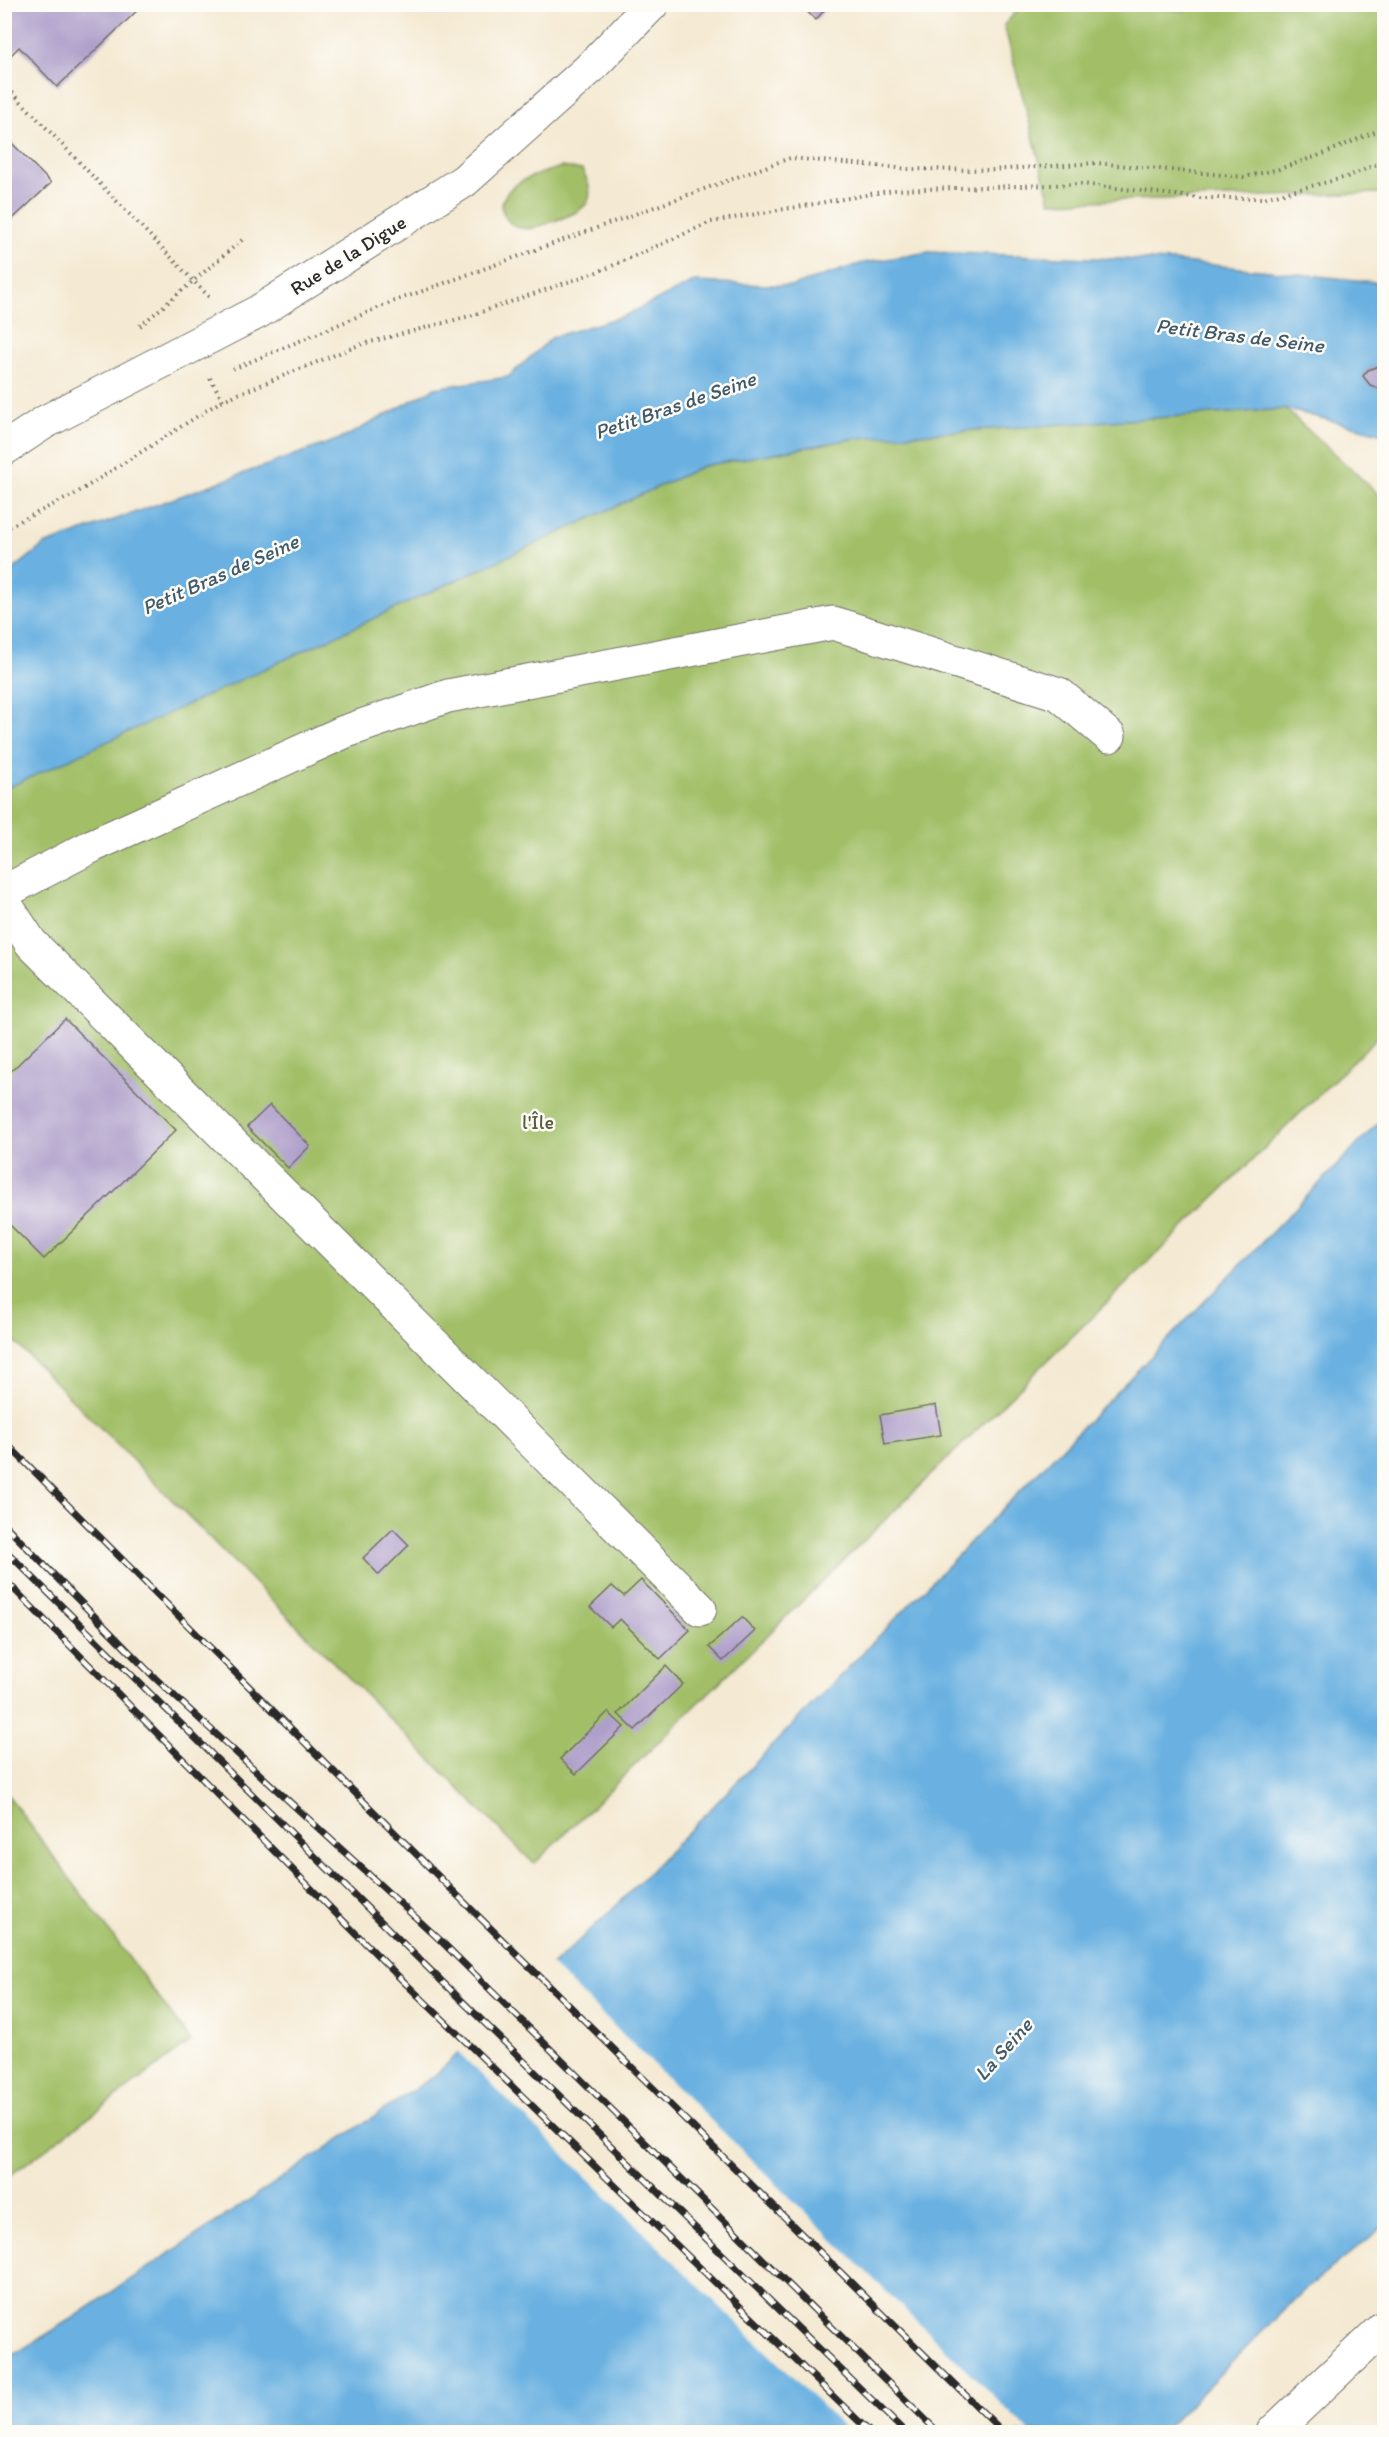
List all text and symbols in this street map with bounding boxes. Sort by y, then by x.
street label: Rue de la Digue [286,210,410,300]
water label: Petit Bras de Seine [1155,312,1326,358]
water label: Petit Bras de Seine [591,365,760,444]
water label: Petit Bras de Seine [138,528,303,620]
park label: l'Île [522,1110,554,1134]
water label: La Seine [969,2012,1038,2085]

